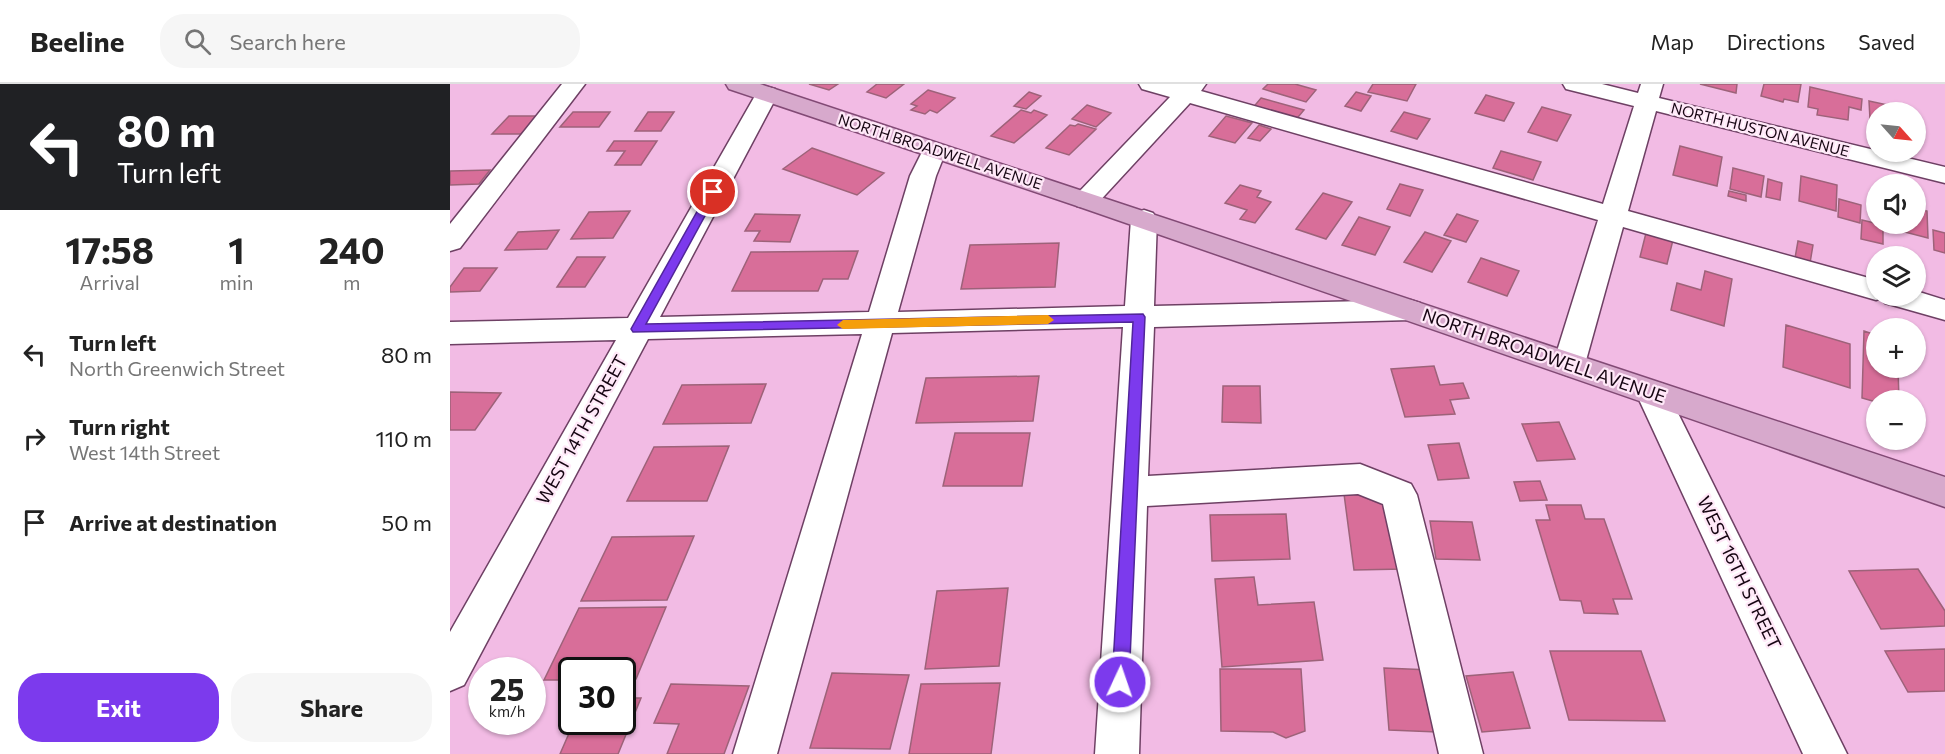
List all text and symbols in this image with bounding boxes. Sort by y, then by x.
search box [160,14,580,68]
text: Beeline [30,24,124,58]
icon: search [181,25,214,58]
text: Search here [229,28,346,55]
text: Map [1651,29,1694,54]
text: Directions [1727,29,1825,54]
text: Saved [1858,29,1915,54]
street label: NORTH HUSTON AVENUE [1669,98,1851,160]
north arrow [1866,102,1926,162]
map controls [1866,102,1926,450]
text: 80 m [117,104,216,156]
icon: left [18,108,96,186]
street label: NORTH BROADWELL AVENUE [836,110,1045,193]
text: Turn left [117,156,221,189]
pin [687,166,738,217]
button: sound [1866,174,1926,234]
icon: arrive [696,175,729,208]
text: 17:58 [65,227,154,271]
text: 1 [228,227,245,271]
text: 240 [319,227,385,271]
button: layers [1866,246,1926,306]
text: Arrival [79,270,140,294]
text: min [219,270,253,294]
text: m [343,270,360,294]
street label: NORTH BROADWELL AVENUE [1420,303,1669,407]
button: + [1866,318,1926,378]
text: Turn left [69,329,156,356]
icon: left [18,338,51,371]
text: 80 m [381,341,432,368]
street label: WEST 14TH STREET [531,351,631,508]
text: North Greenwich Street [69,356,285,380]
button: − [1866,390,1926,450]
text: Turn right [69,413,170,440]
icon: right [18,422,51,455]
text: 110 m [375,425,432,452]
text: West 14th Street [69,440,220,464]
street label: WEST 16TH STREET [1693,492,1787,653]
icon: arrive [18,506,51,539]
text: Arrive at destination [69,509,277,536]
text: 50 m [382,509,432,536]
position arrow [1088,650,1152,714]
speed limit sign: 30 [558,657,636,735]
text: 25 [490,670,524,707]
button: Exit [18,673,219,742]
button: Share [231,673,432,742]
text: km/h [489,702,525,720]

